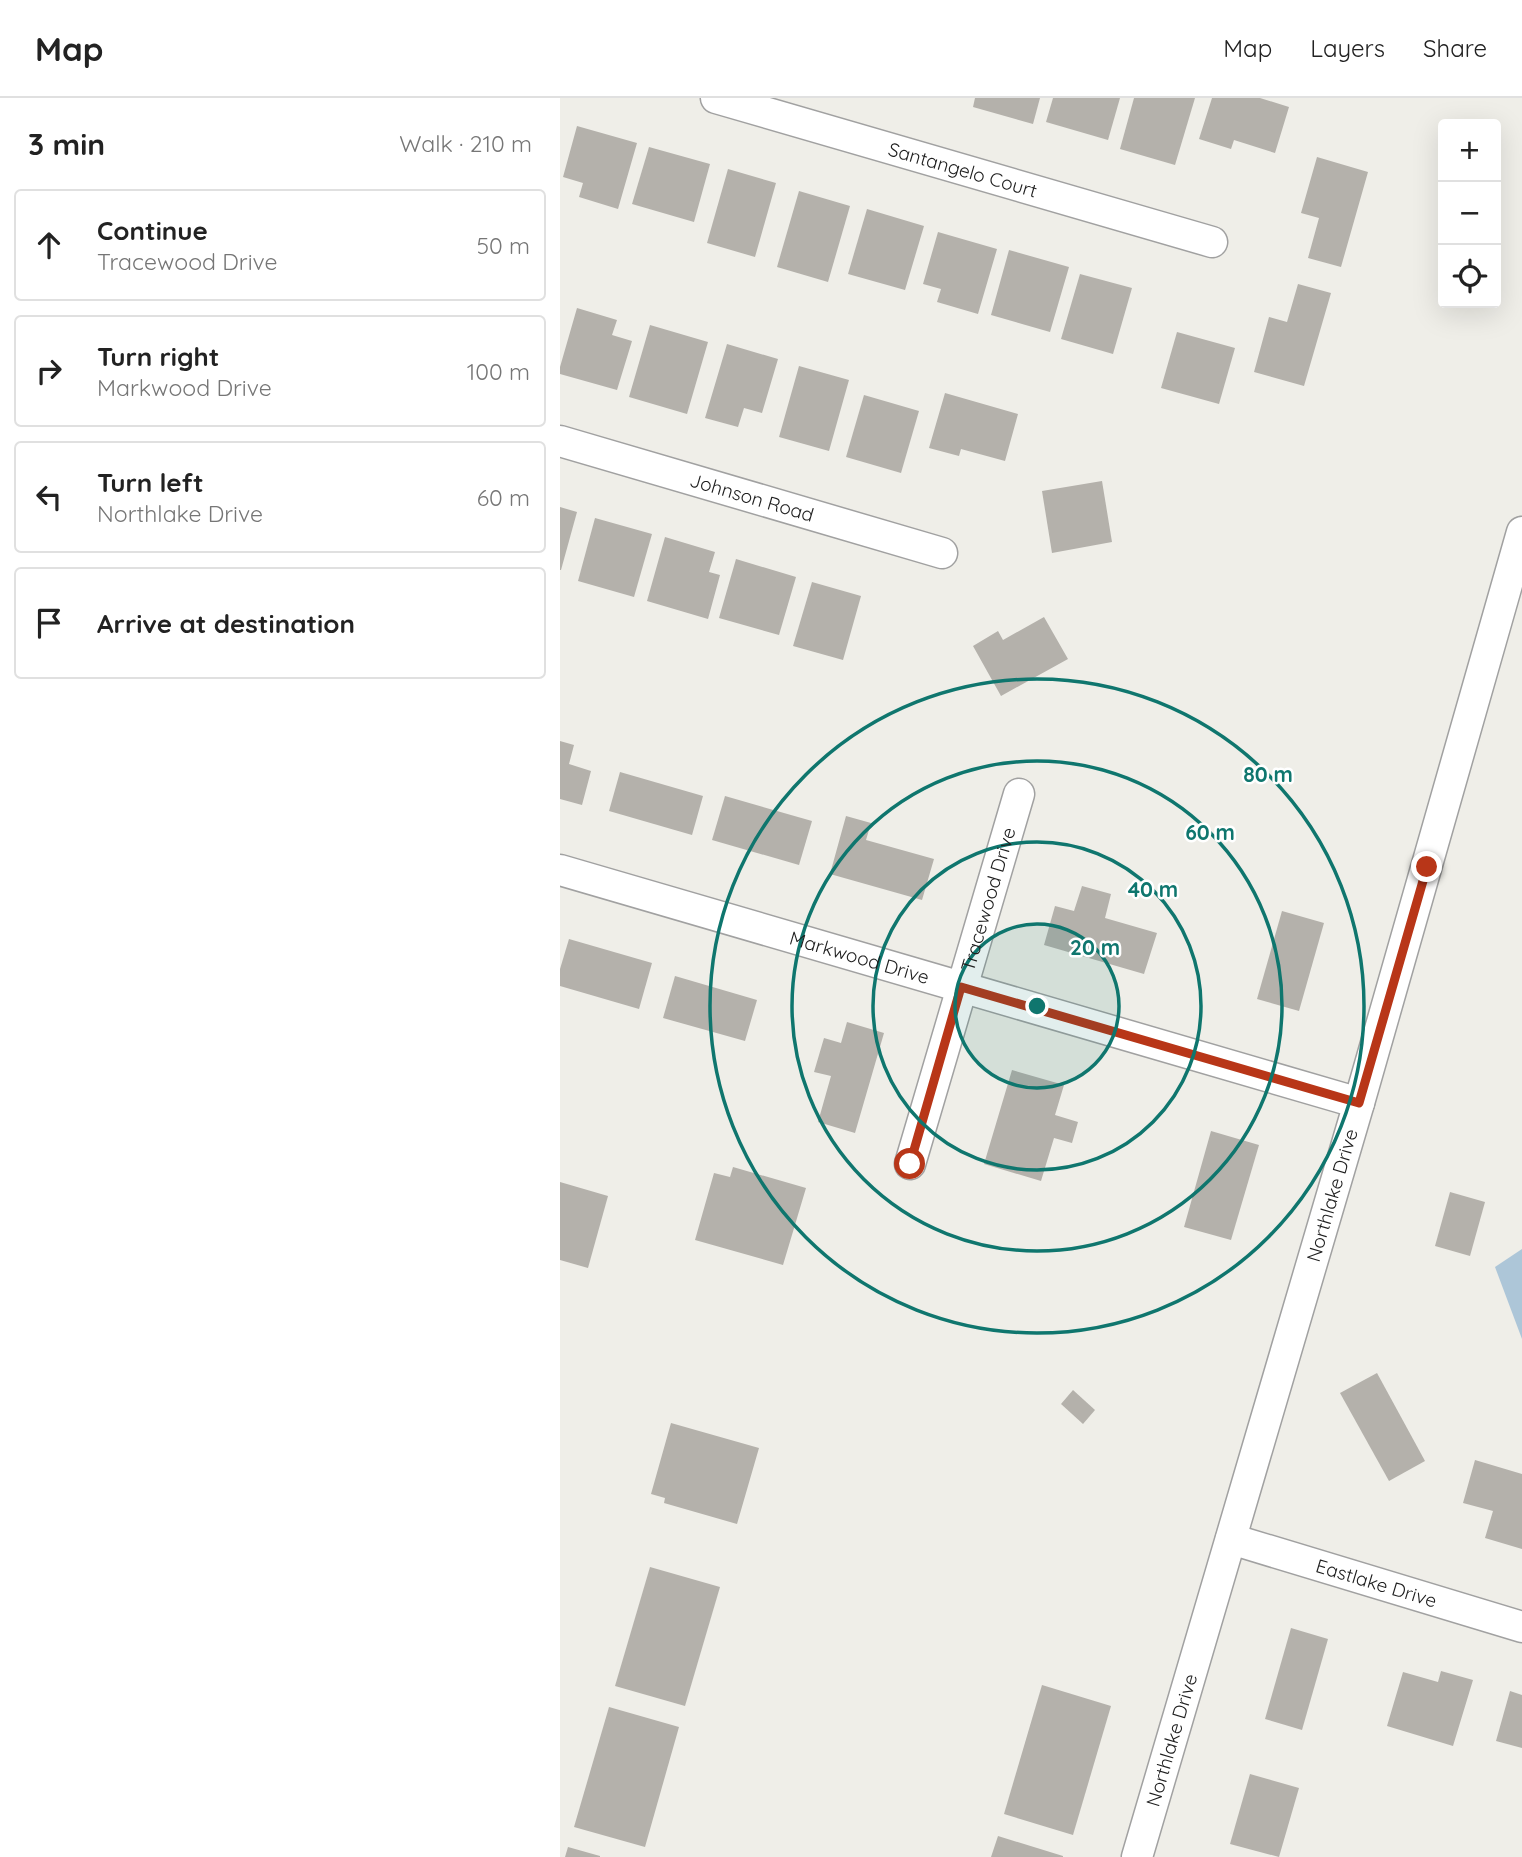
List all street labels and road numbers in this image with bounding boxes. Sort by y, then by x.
street label: Santangelo Court [886,137,1040,203]
street label: Johnson Road [687,468,817,527]
street label: Tracewood Drive [955,824,1021,974]
street label: Markwood Drive [787,926,932,989]
street label: Northlake Drive [1301,1126,1363,1264]
street label: Eastlake Drive [1313,1553,1440,1613]
street label: Northlake Drive [1141,1671,1202,1809]

